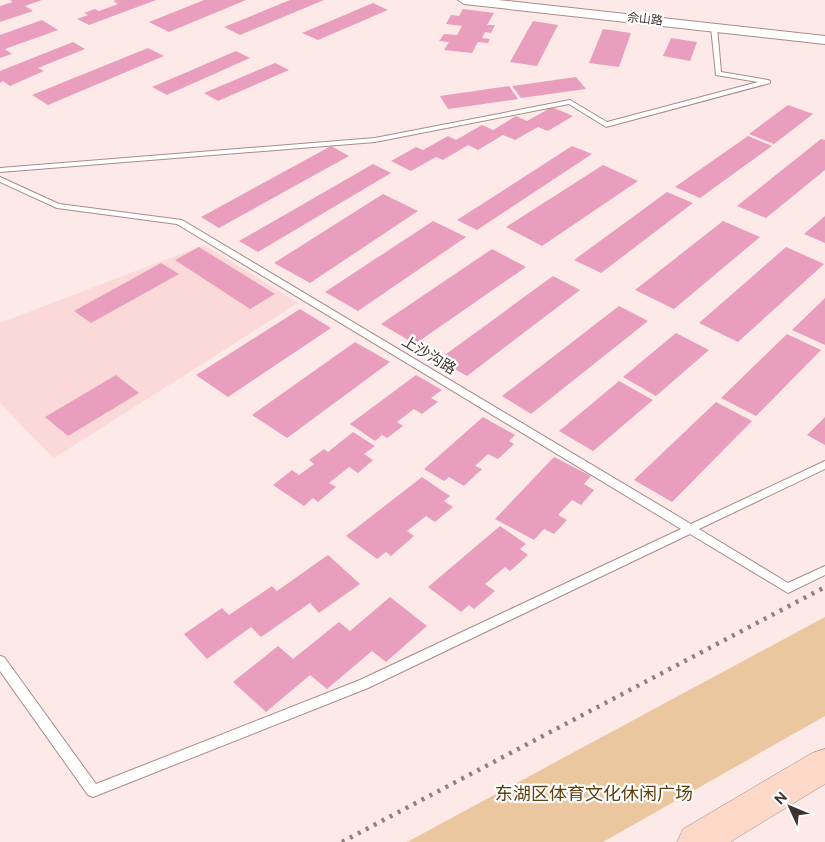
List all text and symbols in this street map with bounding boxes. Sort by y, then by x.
street label: 佘山路 [626,10,664,28]
street label: 上沙沟路 [399,332,459,377]
north arrow [765,782,815,832]
park label: 东湖区体育文化休闲广场 [495,783,693,804]
text: N [771,788,790,807]

